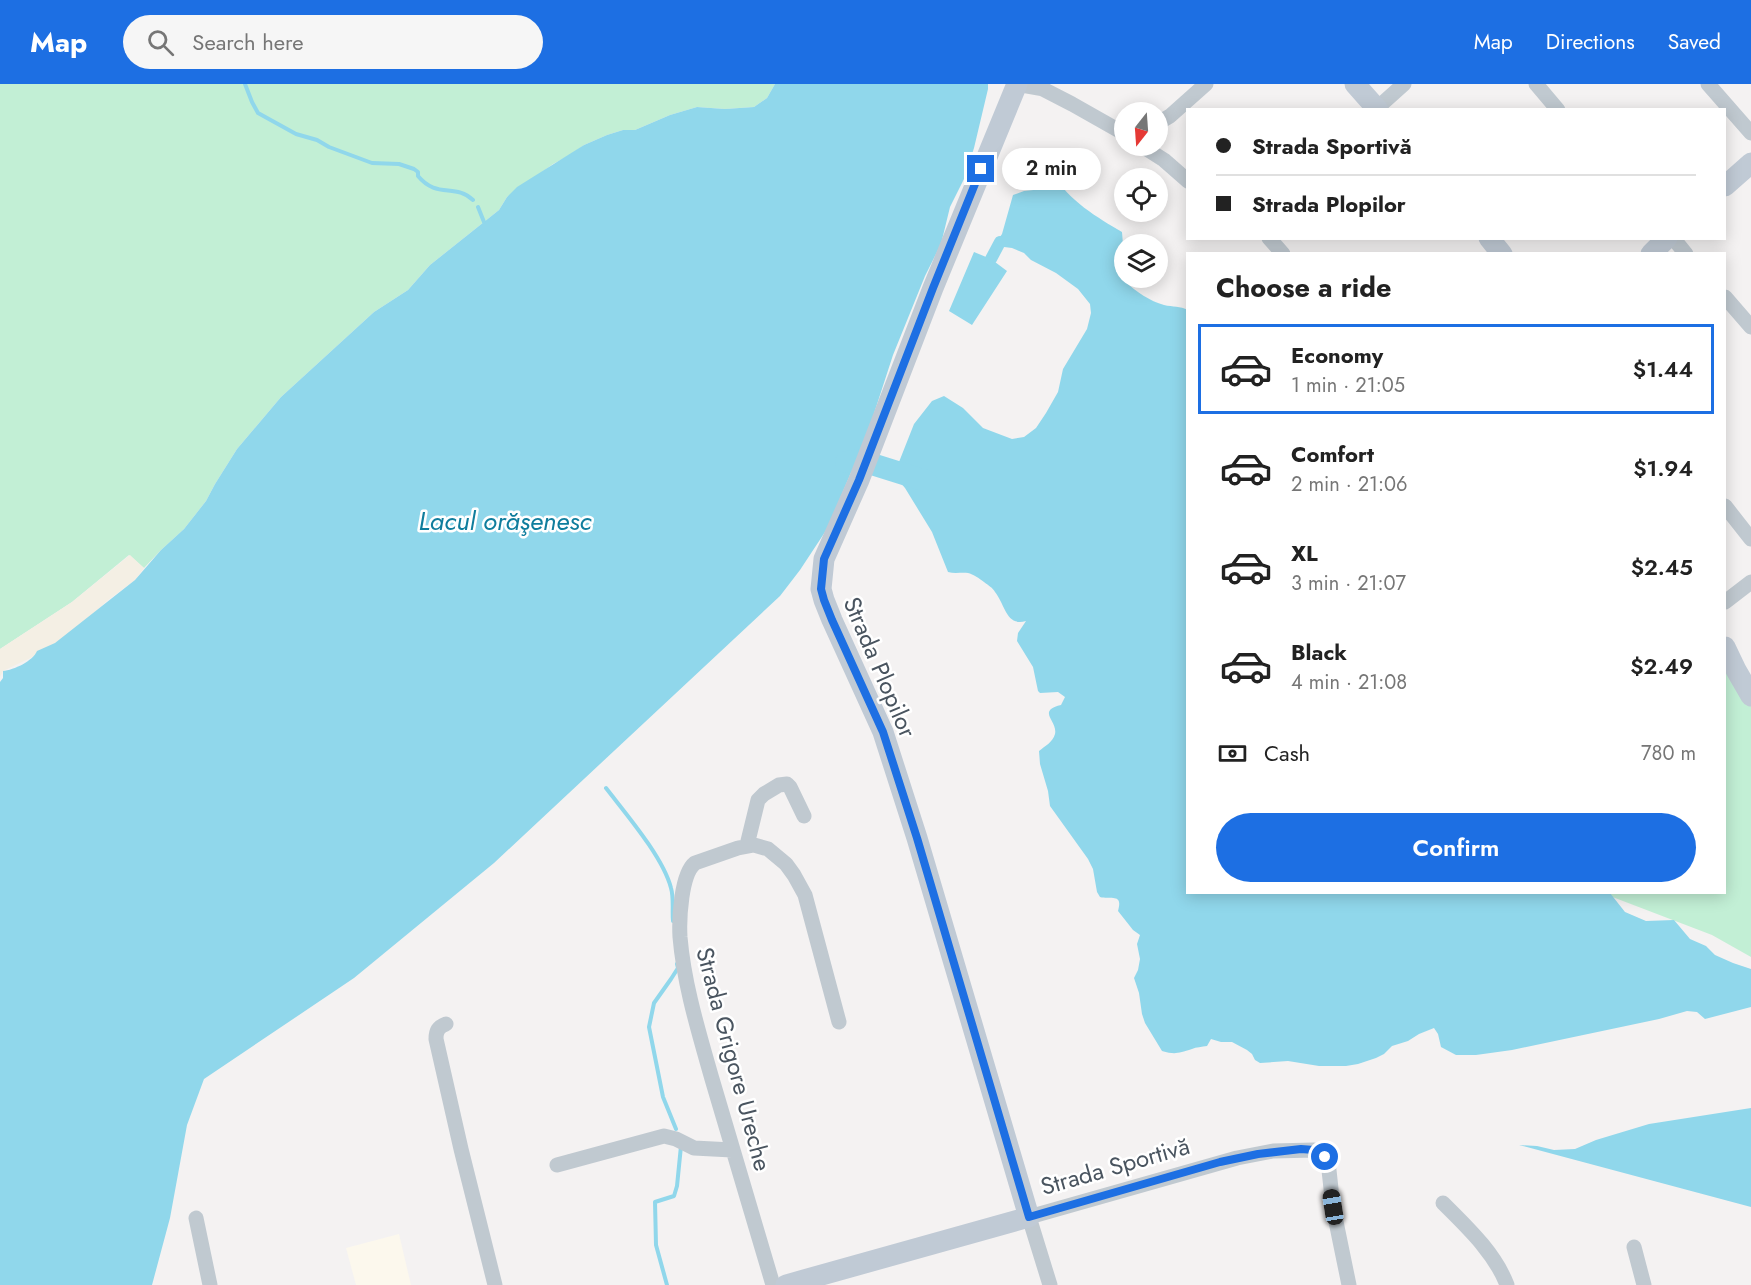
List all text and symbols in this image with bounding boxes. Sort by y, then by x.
search box [123,15,543,69]
text: Map [30,22,87,63]
icon: search [144,26,177,59]
text: Search here [192,26,304,58]
text: Map [1474,27,1513,57]
text: Directions [1546,27,1635,57]
text: Saved [1668,27,1721,57]
north arrow [1114,102,1168,156]
map controls [1114,102,1168,288]
text: Strada Sportivă [1252,130,1412,162]
callout: 2 min [1002,148,1101,190]
text: 2 min [1026,154,1077,183]
route end [967,155,994,182]
button: locate [1114,168,1168,222]
text: Strada Plopilor [1252,188,1406,220]
button: layers [1114,234,1168,288]
text: Choose a ride [1216,268,1391,307]
text: Economy [1291,339,1383,371]
icon: car [1219,342,1273,396]
text: $1.44 [1633,353,1693,385]
text: 1 min · 21:05 [1291,371,1405,400]
text: Comfort [1291,438,1374,470]
icon: car [1219,441,1273,495]
text: $1.94 [1633,452,1693,484]
text: 2 min · 21:06 [1291,470,1408,499]
water label: Lacul orăşenesc [418,502,592,540]
text: XL [1291,537,1318,569]
icon: car [1219,540,1273,594]
text: $2.45 [1631,551,1693,583]
text: 3 min · 21:07 [1291,569,1406,598]
street label: Strada Plopilor [835,591,926,743]
text: Black [1291,636,1347,668]
icon: car [1219,639,1273,693]
text: $2.49 [1630,650,1693,682]
text: 4 min · 21:08 [1291,668,1407,697]
icon: cash [1216,737,1249,770]
text: Cash [1264,737,1310,769]
text: 780 m [1641,739,1696,768]
button: Confirm [1216,813,1696,882]
street label: Strada Grigore Ureche [687,943,781,1175]
street label: Strada Sportivă [1036,1128,1194,1204]
route start [1311,1143,1338,1170]
car [1321,1188,1345,1226]

